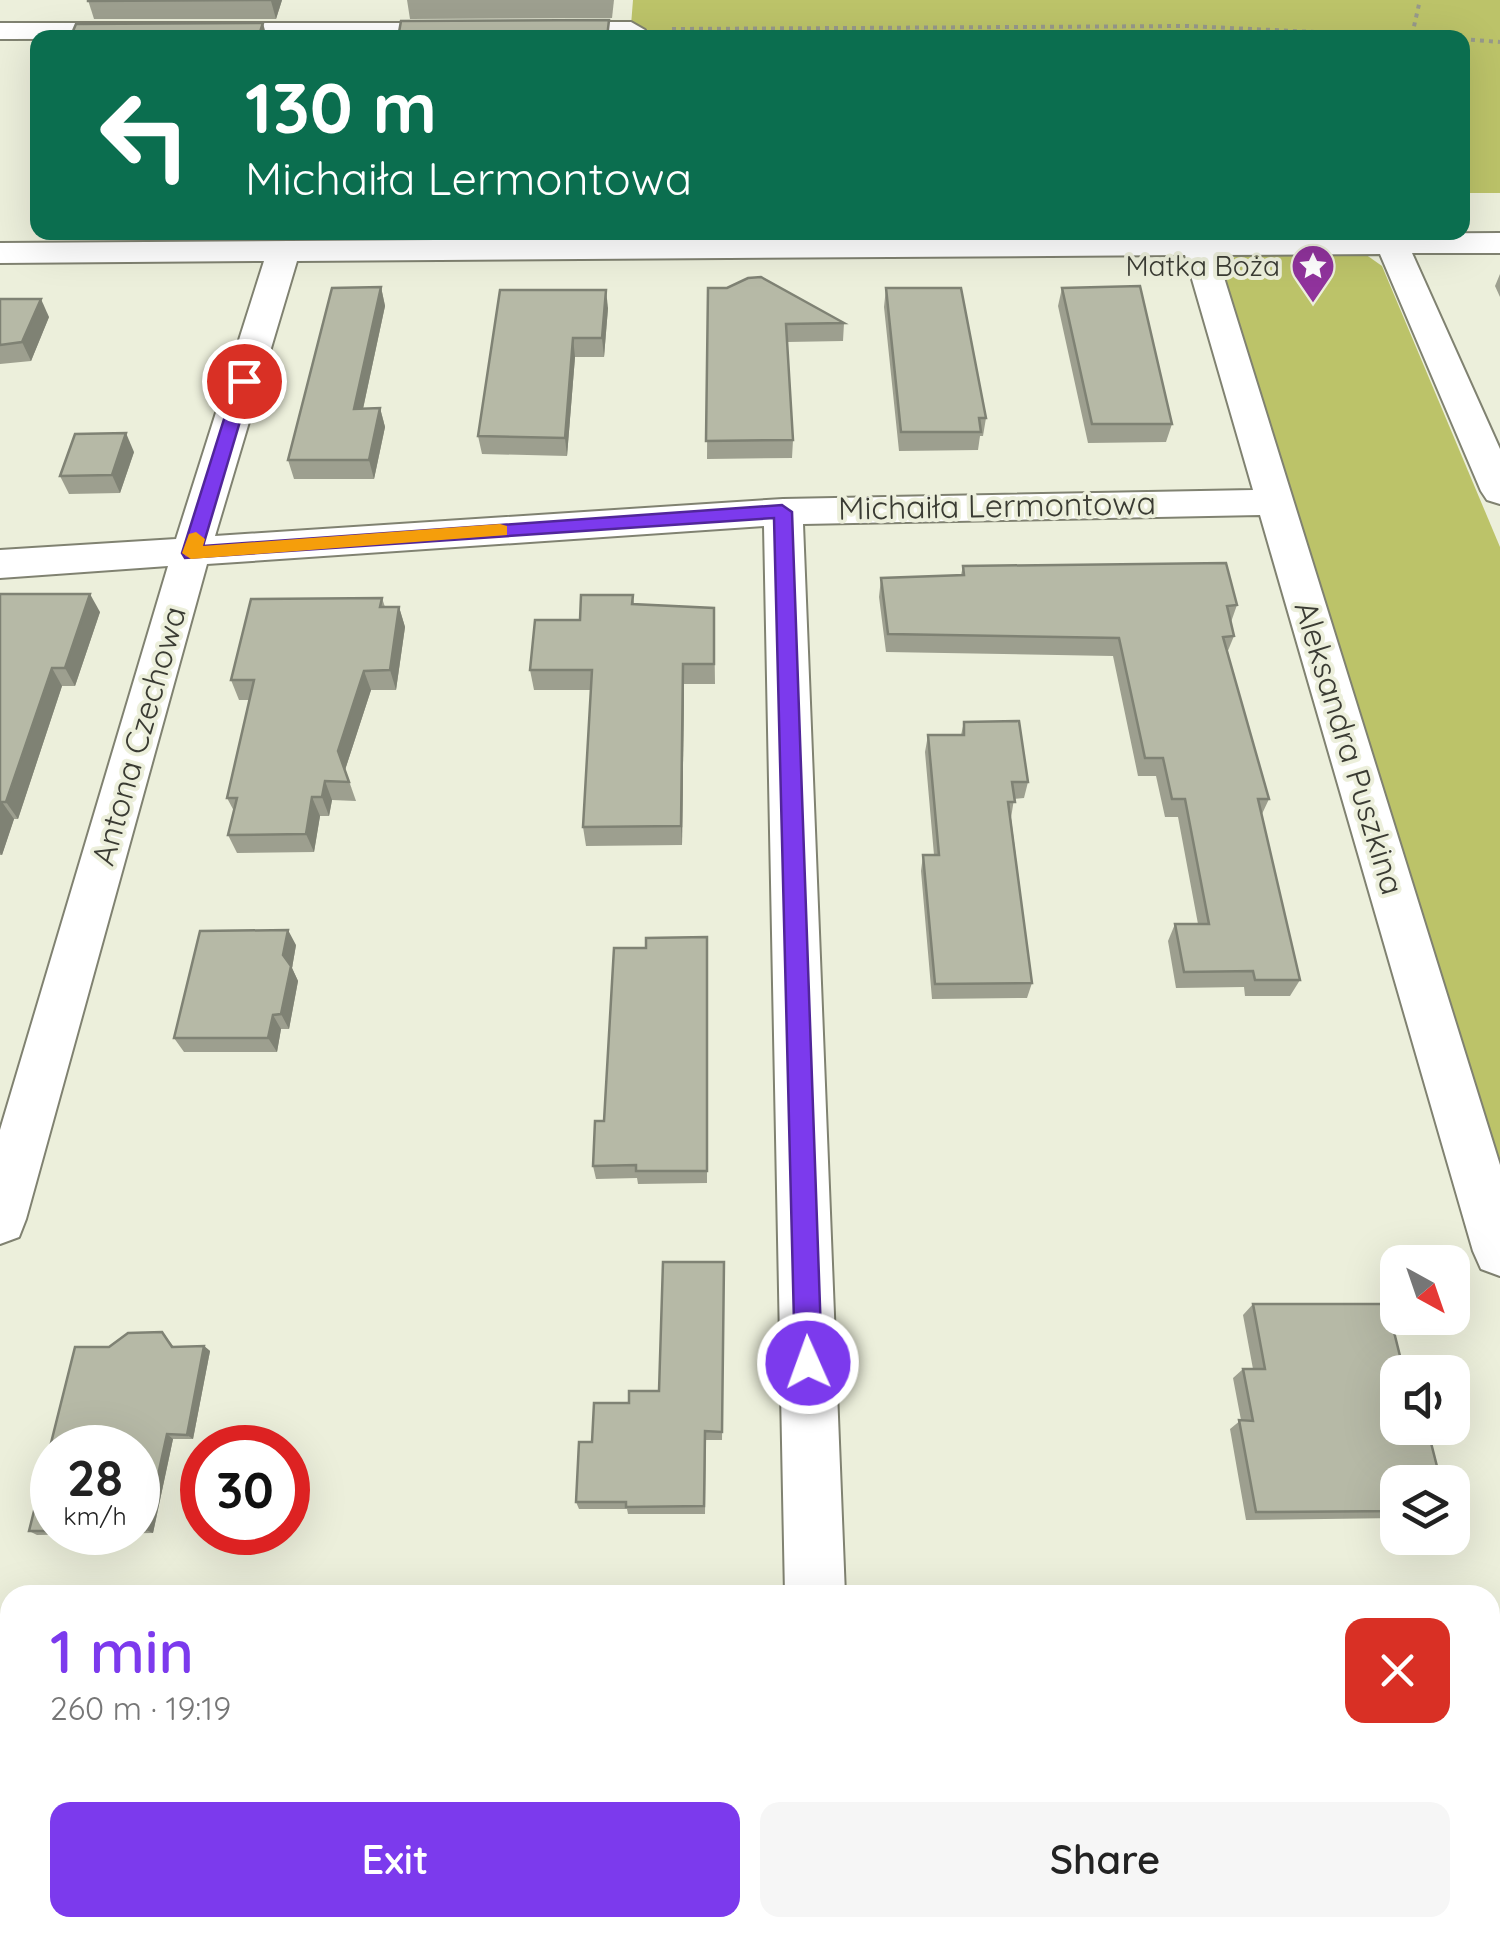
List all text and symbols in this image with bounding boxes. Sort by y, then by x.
text: 130 m [245,63,437,151]
icon: left [80,70,210,200]
text: Michaiła Lermontowa [245,150,692,206]
place icon: Matka Boża [1290,243,1336,304]
place label: Matka Boża [1125,248,1280,283]
pin [202,339,287,424]
icon: arrive [217,354,272,409]
street label: Michaiła Lermontowa [838,482,1156,528]
street label: Aleksandra Puszkina [1286,596,1414,899]
street label: Antona Czechowa [82,602,194,870]
north arrow [1380,1245,1470,1335]
map controls [1380,1245,1470,1555]
position arrow [756,1311,860,1415]
button: sound [1380,1355,1470,1445]
speed limit sign: 30 [180,1425,310,1555]
text: 28 [67,1446,123,1509]
button: layers [1380,1465,1470,1555]
text: km/h [63,1500,127,1531]
text: 1 min [50,1613,194,1688]
button: close [1345,1618,1450,1723]
text: 260 m · 19:19 [50,1688,231,1728]
button: Exit [50,1802,740,1917]
button: Share [760,1802,1450,1917]

